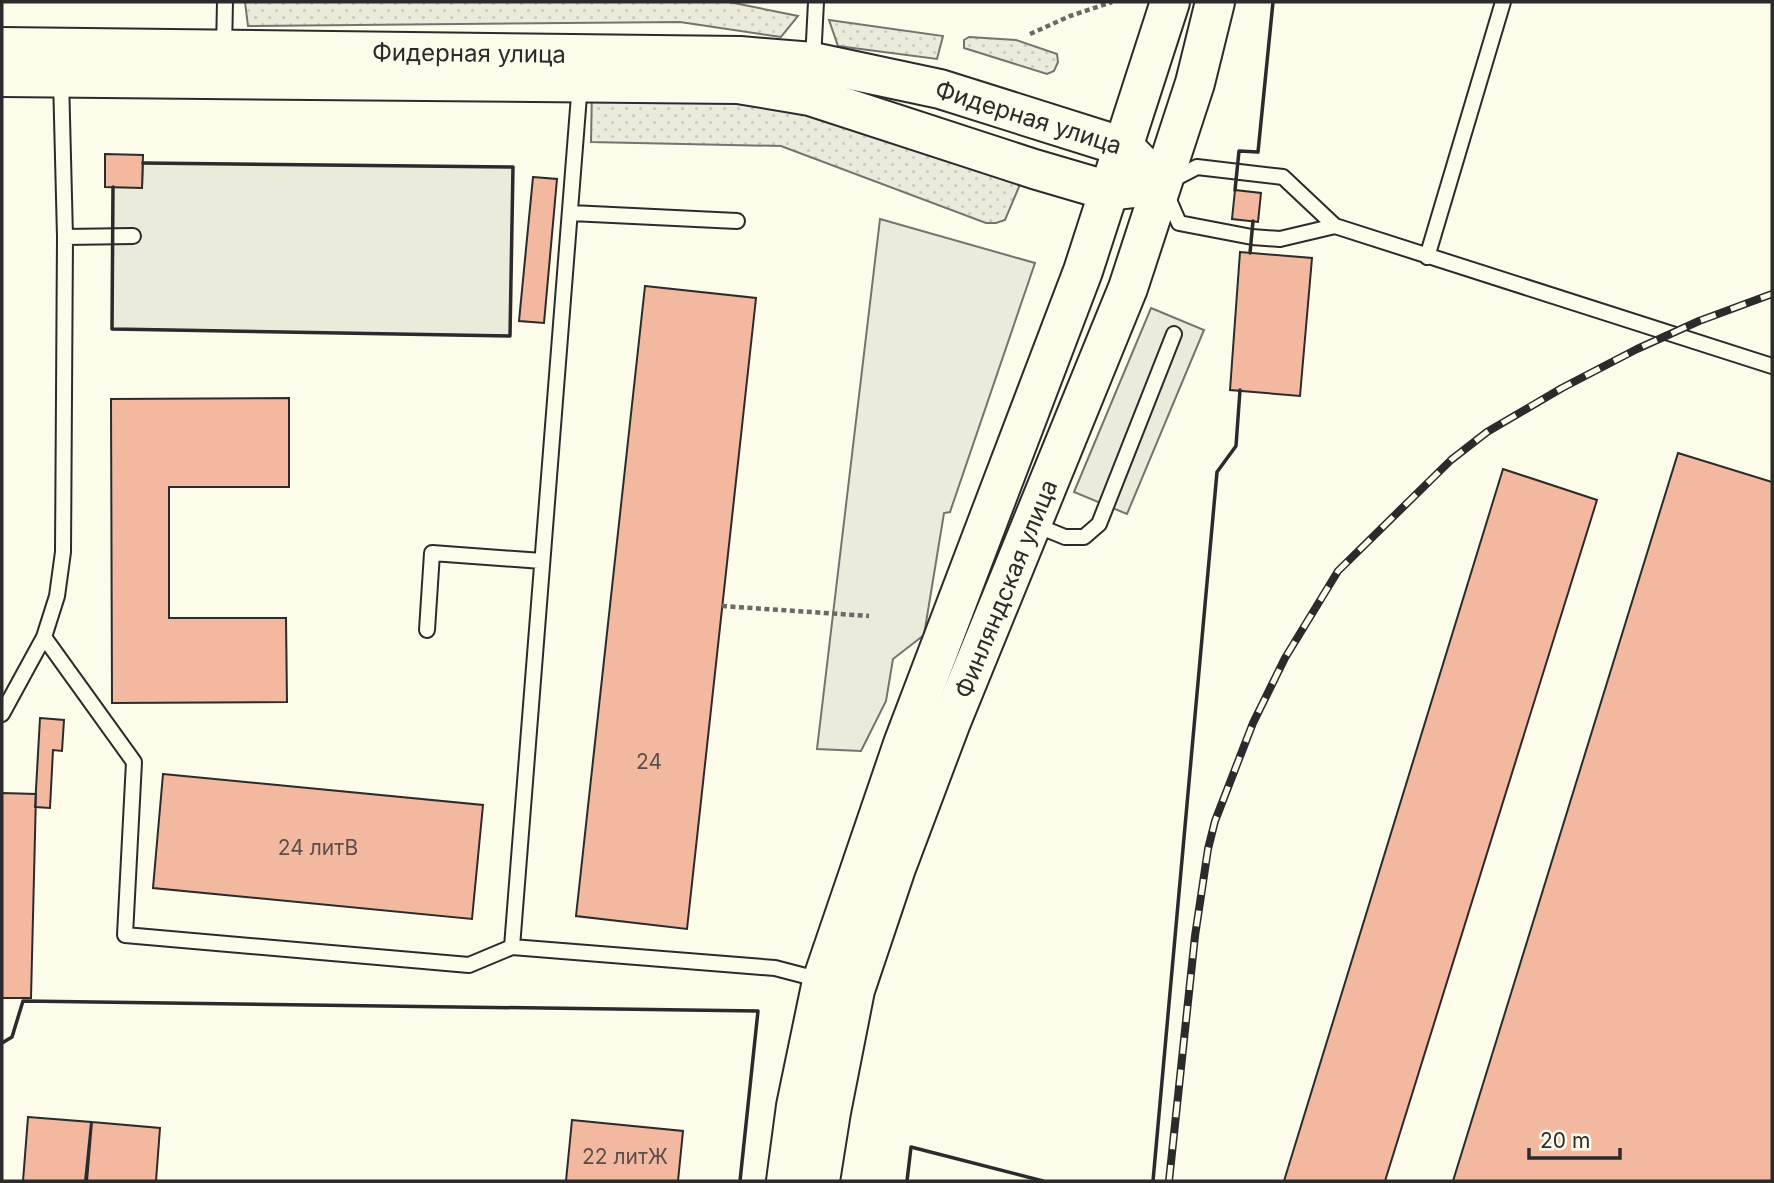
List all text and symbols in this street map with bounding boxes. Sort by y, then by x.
street label: Фидерная улица [372,37,566,68]
street label: Фидерная улица [932,74,1125,160]
street label: Финляндская улица [948,475,1063,702]
house number: 24 [636,749,662,774]
house number: 24 литВ [278,835,358,860]
scale bar [1529,1116,1620,1160]
text: 20 m [1540,1128,1590,1153]
house number: 22 литЖ [582,1144,668,1169]

